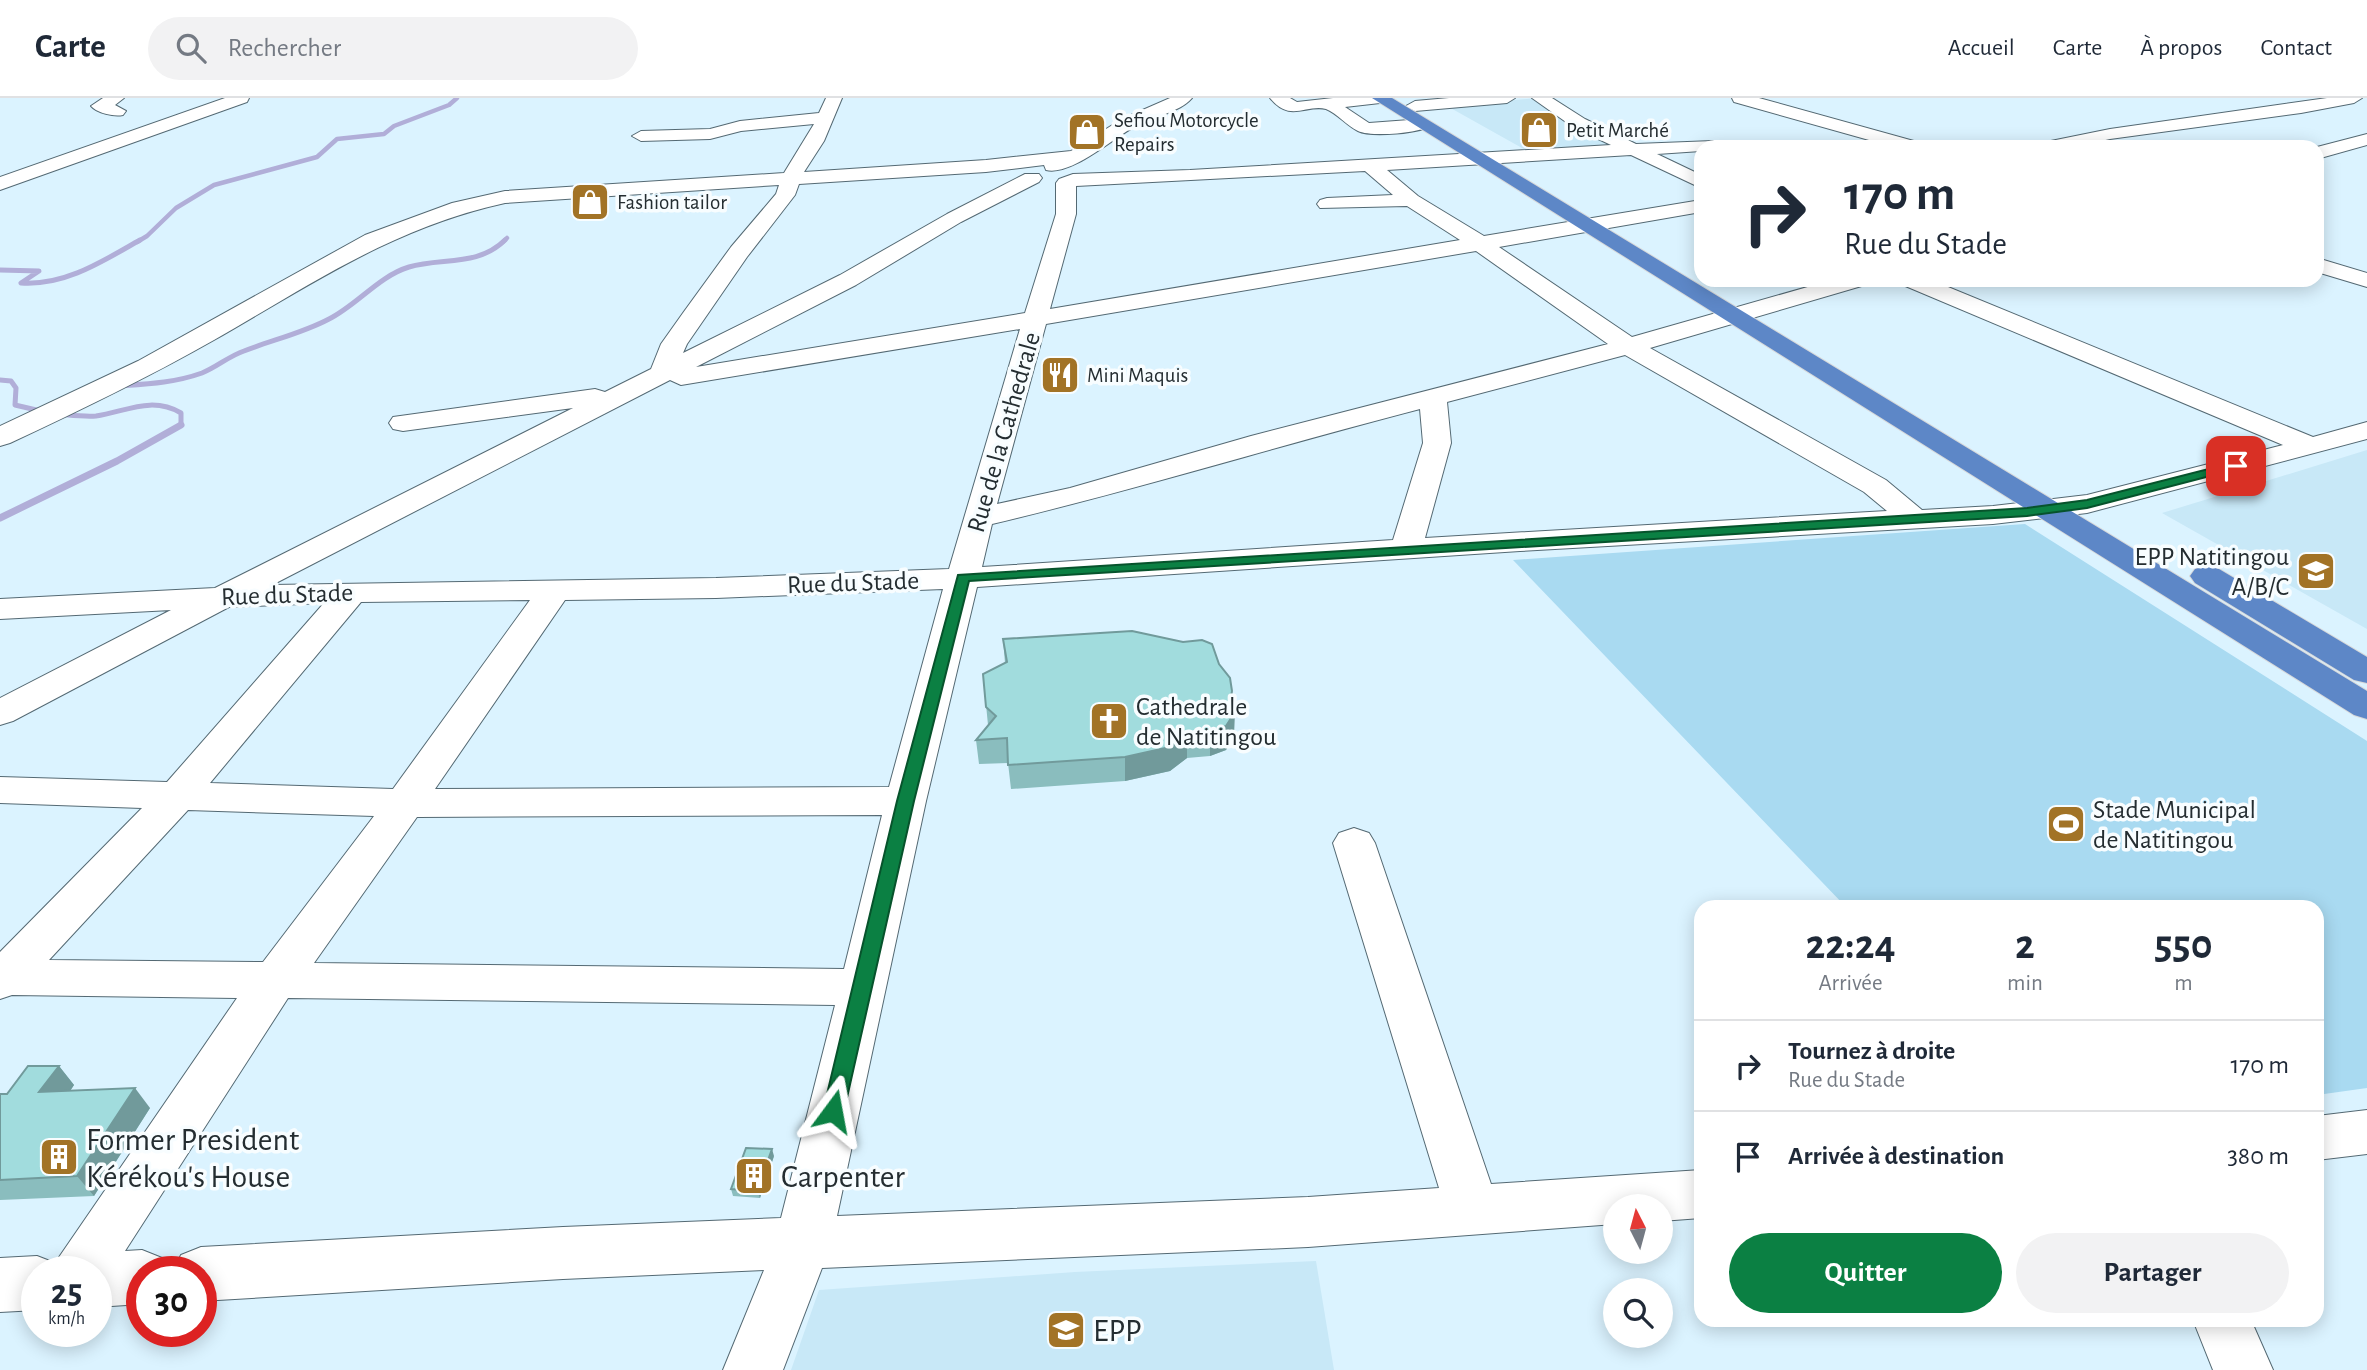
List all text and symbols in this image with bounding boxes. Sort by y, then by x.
search box [148,17,638,80]
icon: search [172,29,210,67]
text: Carte [35,31,106,64]
text: Rechercher [228,35,341,61]
text: Accueil [1948,36,2015,60]
text: Carte [2053,36,2102,60]
text: À propos [2140,36,2222,60]
text: Contact [2260,36,2332,60]
shop icon: Petit Marché [1518,109,1560,151]
place label: Sefiou Motorcycle Repairs [1114,110,1259,155]
shop icon: Sefiou Motorcycle Repairs [1066,111,1108,153]
place label: Petit Marché [1566,120,1669,141]
icon: right [1729,168,1820,259]
text: 170 m [1844,170,1955,219]
shop icon: Fashion tailor [569,181,611,223]
place label: Fashion tailor [617,192,727,213]
text: Rue du Stade [1844,228,2007,260]
street label: Rue de la Cathedrale [963,329,1045,535]
restaurant icon: Mini Maquis [1039,354,1081,396]
place label: Mini Maquis [1087,365,1188,386]
pin [2206,436,2266,496]
icon: arrive [2217,447,2255,485]
place label: EPP Natitingou A/B/C [2135,544,2289,600]
school or university icon: EPP Natitingou A/B/C [2295,550,2337,592]
street label: Rue du Stade [786,568,920,598]
street label: Rue du Stade [220,580,354,610]
place label: Cathedrale de Natitingou [1136,694,1276,750]
church icon: Cathedrale de Natitingou [1088,700,1130,742]
place label: Stade Municipal de Natitingou [2093,797,2256,853]
sports icon: Stade Municipal de Natitingou [2045,803,2087,845]
text: 22:24 [1805,924,1896,966]
text: 2 [2015,924,2035,966]
text: 550 [2154,924,2213,966]
text: Arrivée [1818,972,1883,995]
text: min [2007,972,2043,995]
text: m [2174,972,2193,995]
text: Tournez à droite [1788,1038,1955,1064]
icon: right [1729,1047,1767,1085]
text: 170 m [2230,1052,2289,1078]
text: Rue du Stade [1788,1069,1905,1092]
position arrow [796,1074,870,1148]
place label: Former President Kérékou's House [86,1124,299,1193]
building icon: Former President Kérékou's House [38,1136,80,1178]
icon: arrive [1729,1138,1767,1176]
text: Arrivée à destination [1788,1143,2004,1169]
text: 380 m [2227,1143,2289,1169]
building icon: Carpenter [733,1155,775,1197]
place label: Carpenter [781,1161,906,1193]
north arrow [1603,1194,1673,1264]
map controls [1603,1194,1673,1348]
button: Quitter [1729,1233,2002,1313]
button: Partager [2016,1233,2289,1313]
speed limit sign: 30 [126,1256,217,1347]
text: 25 [51,1275,82,1310]
button: search [1603,1278,1673,1348]
school or university icon: EPP [1045,1309,1087,1351]
text: km/h [48,1310,85,1328]
place label: EPP [1093,1315,1142,1347]

